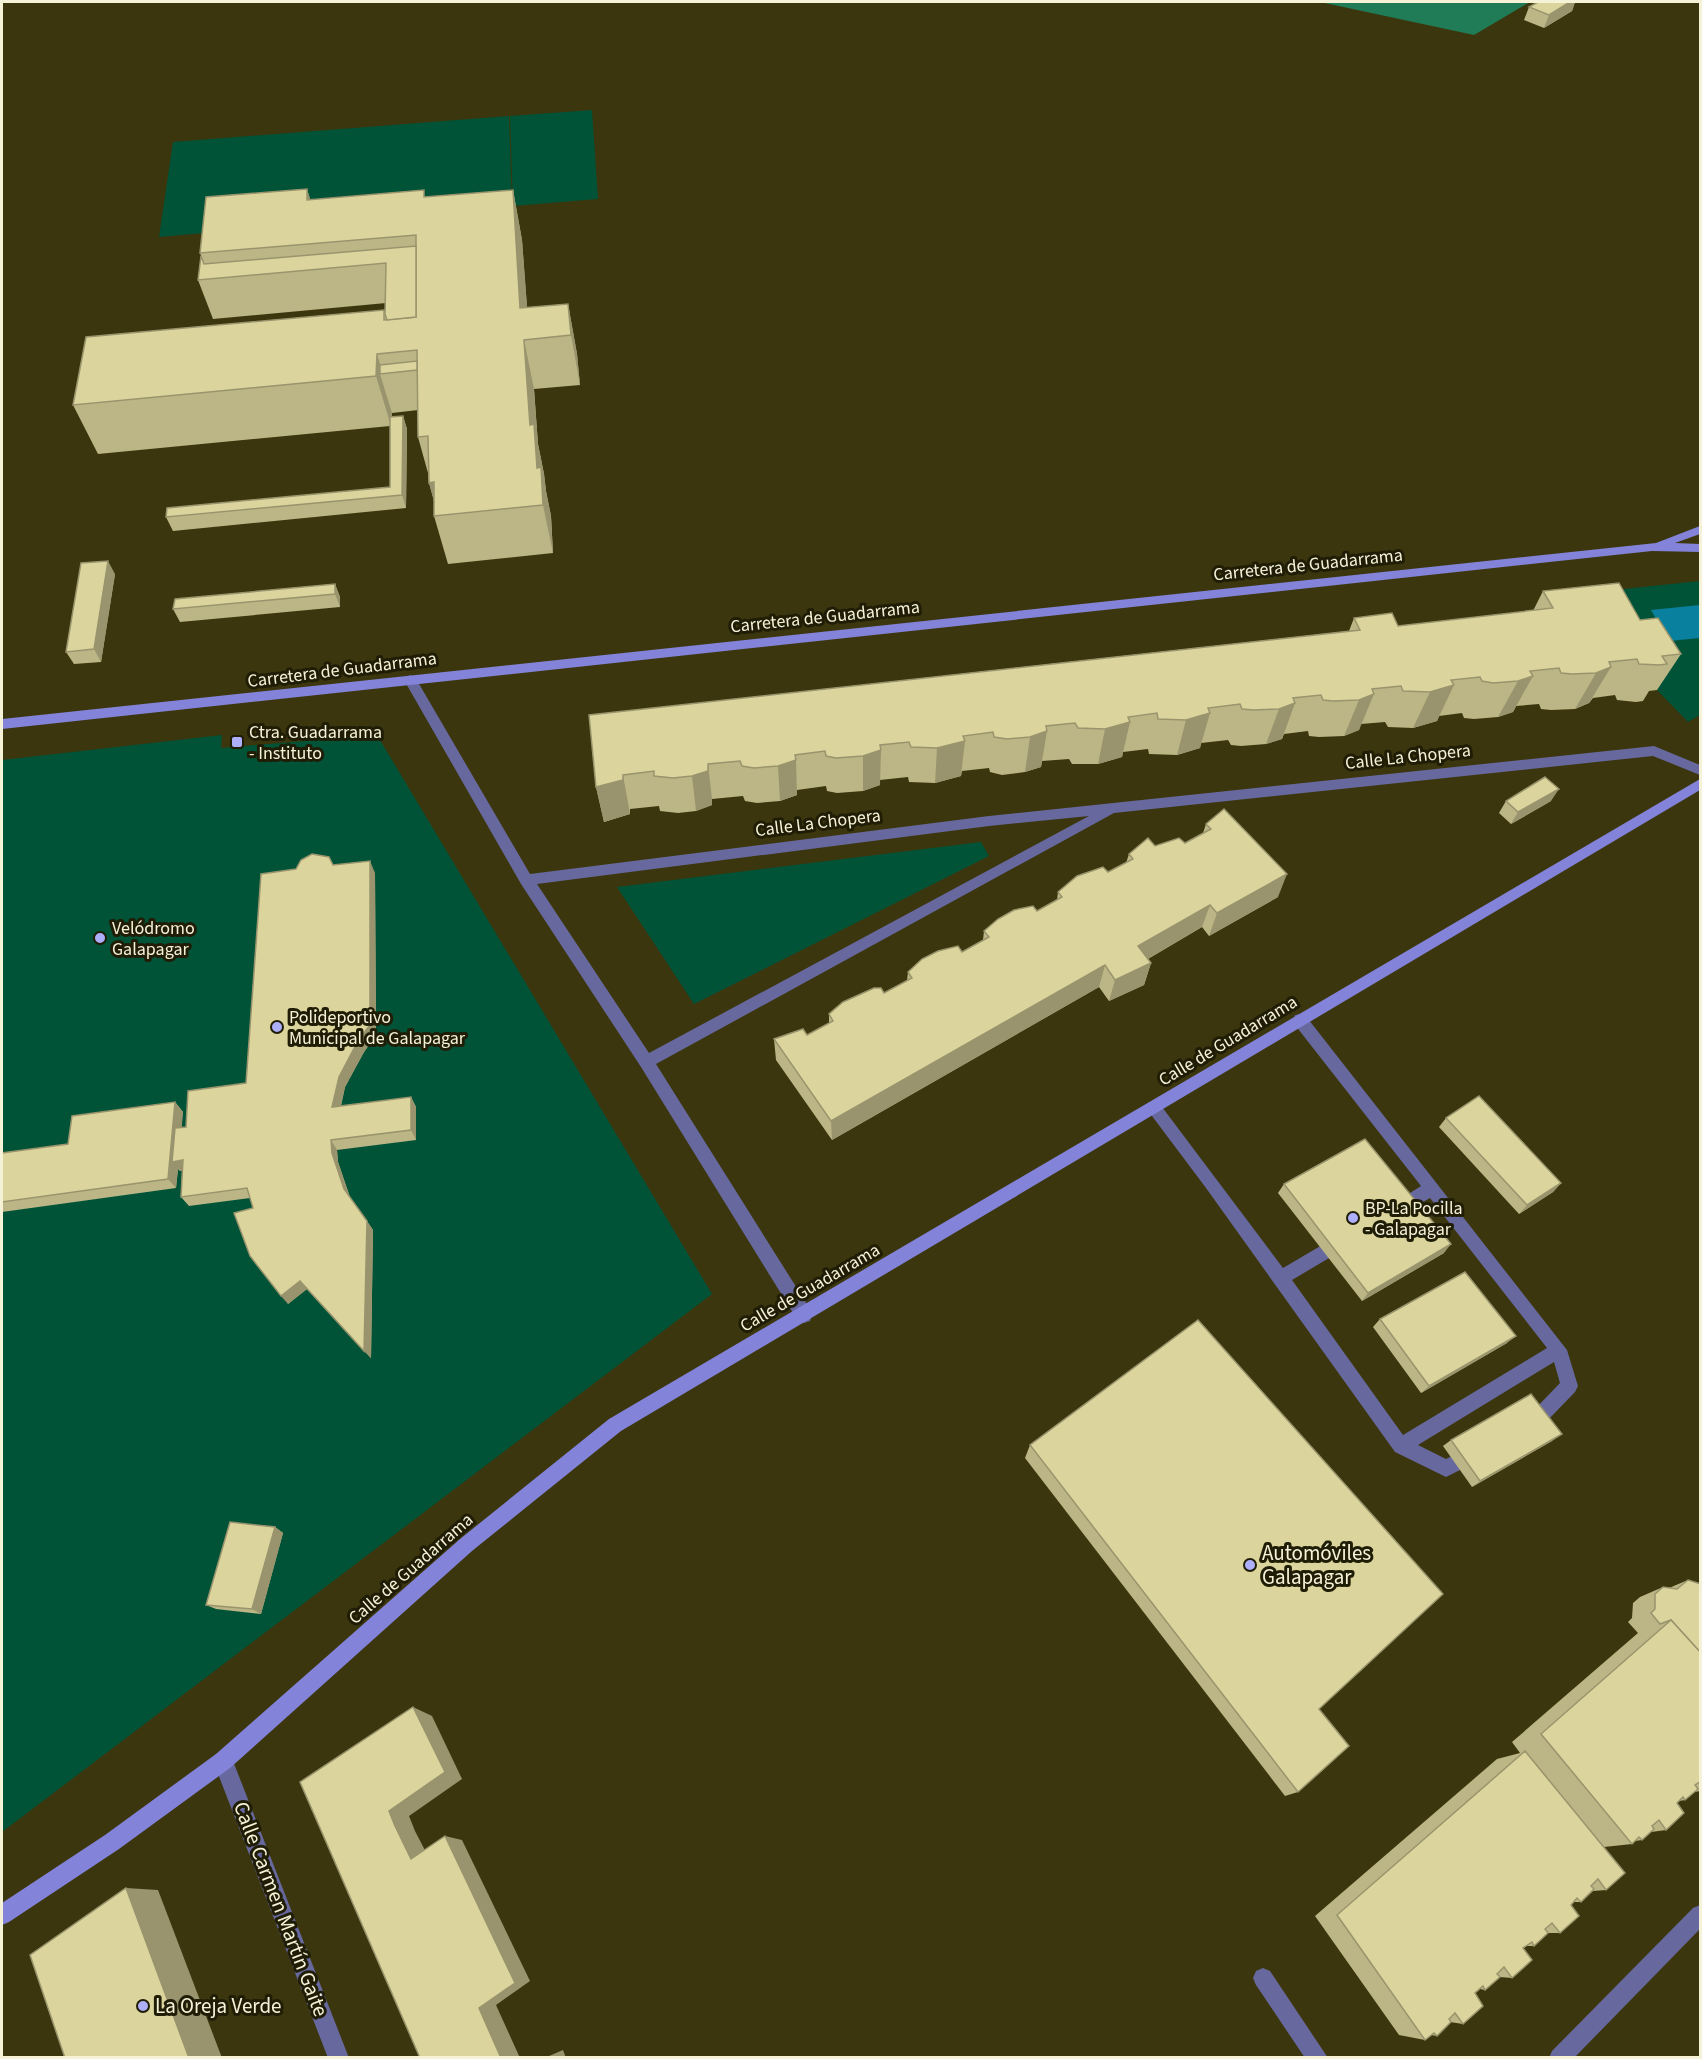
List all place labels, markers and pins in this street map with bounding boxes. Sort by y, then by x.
place label: Ctra. Guadarrama - Instituto [249,720,382,766]
marker: Ctra. Guadarrama - Instituto [230,735,244,749]
place label: Velódromo Galapagar [112,916,195,962]
marker: Velódromo Galapagar [93,931,107,945]
place label: Polideportivo Municipal de Galapagar [289,1005,466,1051]
marker: Polideportivo Municipal de Galapagar [270,1020,284,1034]
place label: BP-La Pocilla - Galapagar [1365,1196,1463,1242]
marker: BP-La Pocilla - Galapagar [1346,1211,1360,1225]
place label: Automóviles Galapagar [1262,1538,1371,1592]
marker: Automóviles Galapagar [1243,1558,1257,1572]
place label: La Oreja Verde [155,1991,281,2021]
marker: La Oreja Verde [136,1999,150,2013]

